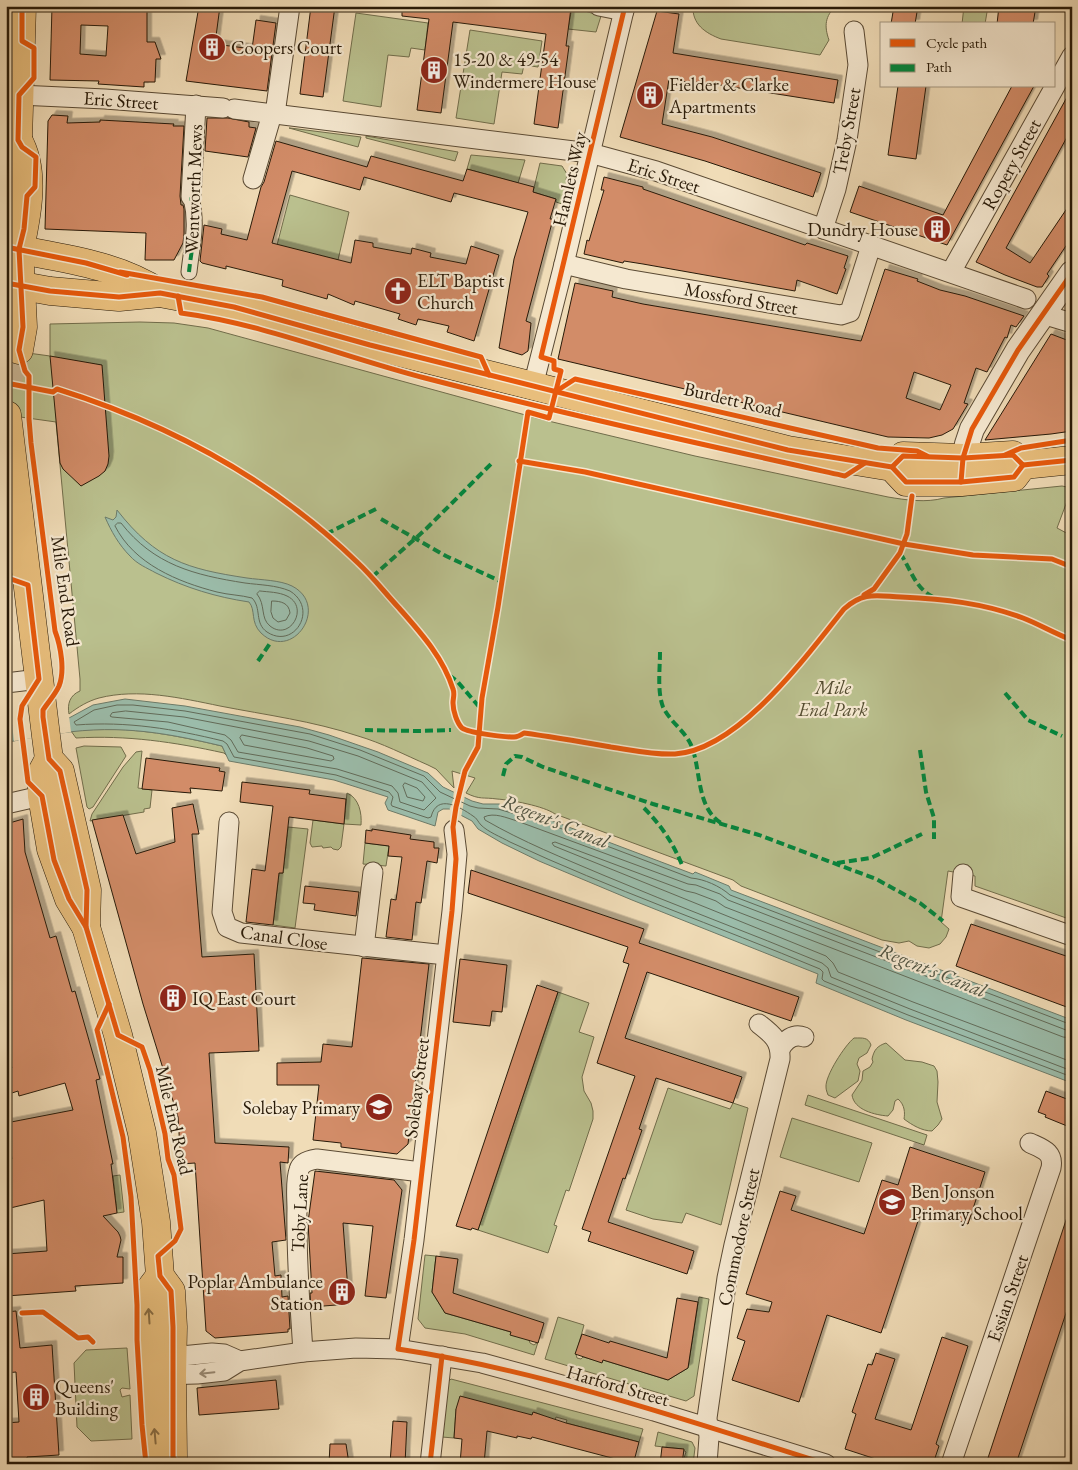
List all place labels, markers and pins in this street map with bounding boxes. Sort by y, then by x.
building icon: Coopers Court [197,32,227,62]
place label: Coopers Court [231,35,342,60]
place label: 15-20 & 49-54 Windermere House [453,47,596,94]
building icon: 15-20 & 49-54 Windermere House [419,55,449,85]
place label: Fielder & Clarke Apartments [668,72,789,119]
building icon: Fielder & Clarke Apartments [635,80,665,110]
building icon: Dundry House [922,214,952,244]
place label: Dundry House [807,217,918,242]
place label: ELT Baptist Church [417,268,504,315]
church icon: ELT Baptist Church [383,276,413,306]
building icon: IQ East Court [158,983,188,1013]
place label: IQ East Court [192,986,296,1011]
school or university icon: Solebay Primary [364,1092,394,1122]
place label: Solebay Primary [243,1095,361,1120]
place label: Ben Jonson Primary School [911,1179,1023,1226]
school or university icon: Ben Jonson Primary School [877,1187,907,1217]
place label: Poplar Ambulance Station [188,1269,323,1316]
building icon: Poplar Ambulance Station [327,1277,357,1307]
place label: Queens' Building [55,1374,119,1421]
building icon: Queens' Building [21,1382,51,1412]

